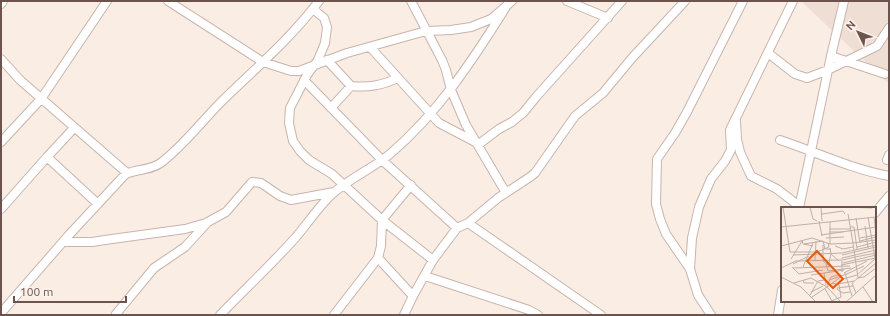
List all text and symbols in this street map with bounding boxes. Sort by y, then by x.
north arrow [838,12,878,52]
text: N [843,18,858,32]
inset map [781,207,876,302]
scale bar [14,278,126,304]
text: 100 m [20,285,53,298]

